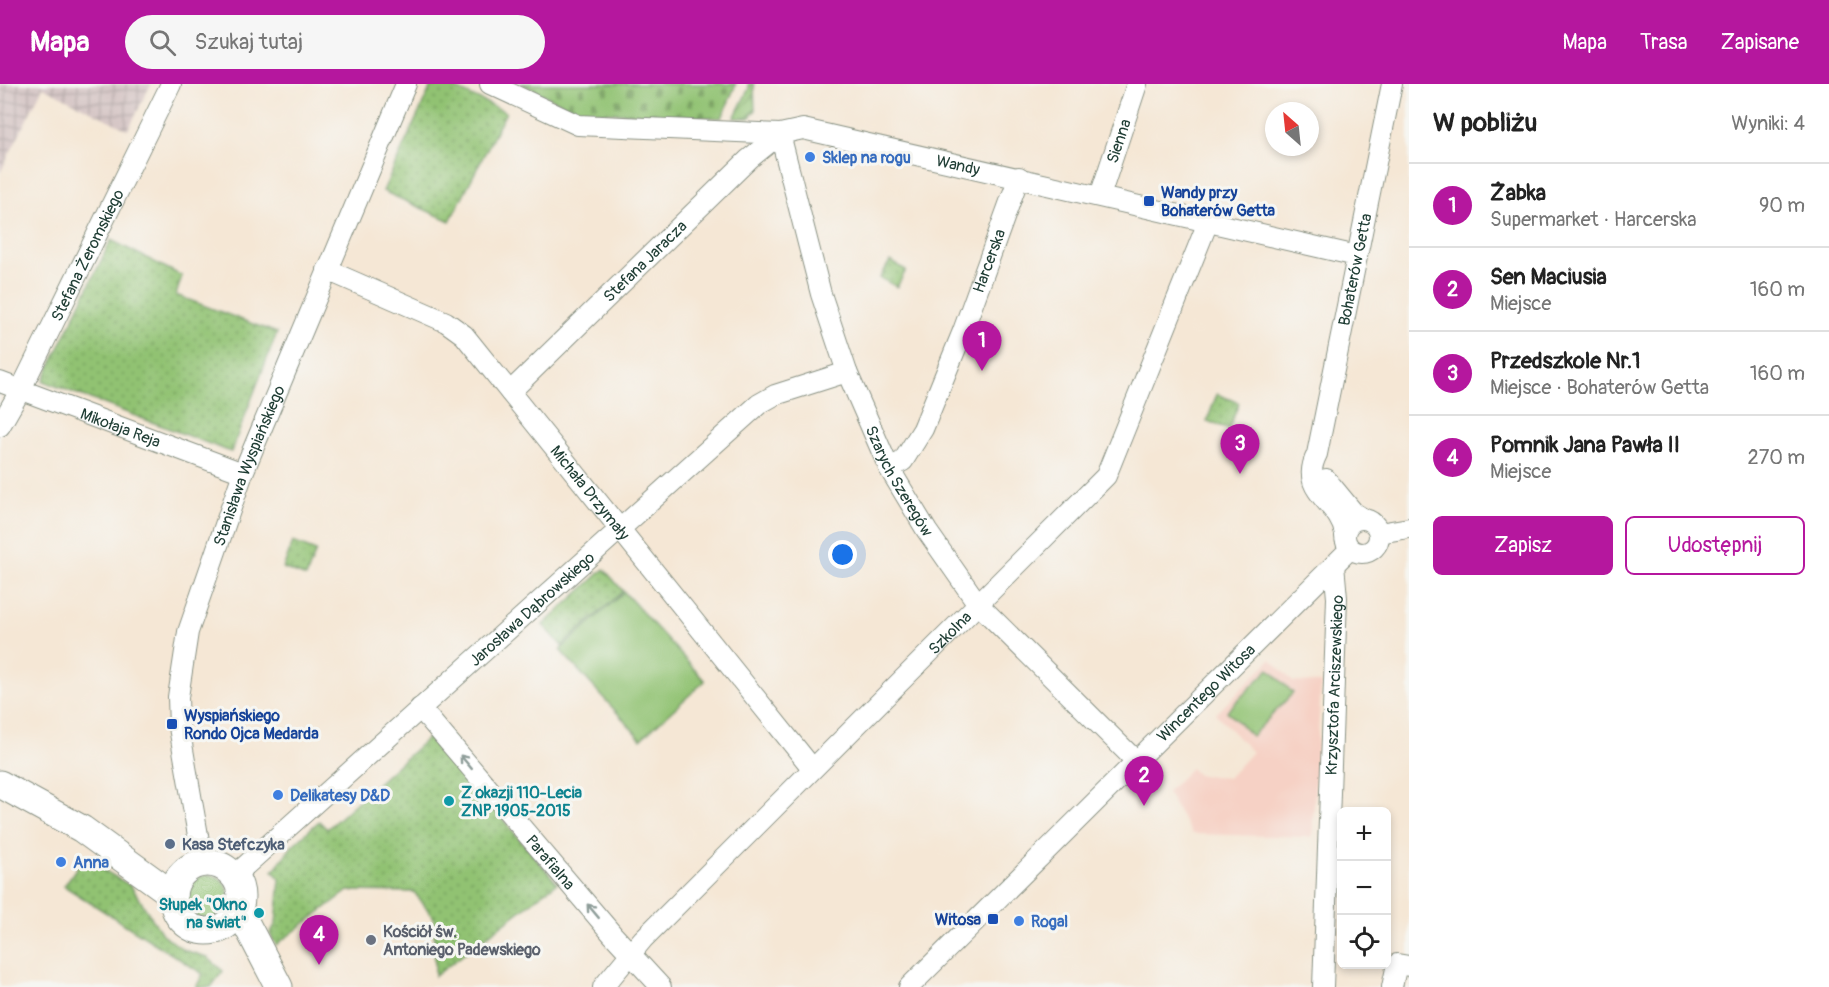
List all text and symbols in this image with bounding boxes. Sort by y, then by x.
search box [125,15,545,69]
text: Mapa [30,25,89,60]
icon: search [146,26,179,59]
text: Szukaj tutaj [194,28,303,56]
text: Mapa [1562,29,1607,56]
text: Trasa [1640,29,1688,56]
text: Zapisane [1721,29,1799,56]
north arrow [1265,102,1319,156]
text: W pobliżu [1433,107,1537,139]
text: Wyniki: 4 [1731,111,1805,136]
street label: Sienna [1103,117,1136,166]
place label: Sklep na rogu [822,148,911,168]
marker: Sklep na rogu [803,150,817,164]
street label: Wandy [934,151,982,180]
text: Żabka [1490,179,1546,207]
place label: Wandy przy Bohaterów Getta [1161,183,1276,221]
street label: Stefana Żeromskiego [47,186,129,325]
text: 1 [1449,193,1456,218]
text: 90 m [1759,193,1805,218]
marker: Wandy przy Bohaterów Getta [1142,194,1156,208]
text: Supermarket · Harcerska [1490,207,1697,232]
street label: Bohaterów Getta [1334,212,1377,328]
street label: Stefana Jaracza [599,216,691,307]
street label: Harcerska [969,226,1010,296]
text: Sen Maciusia [1490,263,1607,291]
text: 2 [1447,277,1458,302]
text: 160 m [1750,277,1805,302]
text: Miejsce [1490,291,1551,316]
pin: 1 [962,322,1002,371]
text: Przedszkole Nr.1 [1490,347,1641,375]
text: 3 [1447,361,1458,386]
text: 160 m [1750,361,1805,386]
text: Miejsce · Bohaterów Getta [1490,375,1709,400]
street label: Stanisława Wyspiańskiego [209,382,290,549]
street label: Mikołaja Reja [78,404,163,452]
street label: Szarych Szeregów [861,423,937,541]
pin: 3 [1220,424,1260,474]
text: Pomnik Jana Pawła II [1490,431,1680,459]
street label: Michała Drzymały [546,442,634,545]
text: 4 [1447,445,1458,470]
text: 270 m [1747,445,1805,470]
text: Miejsce [1490,459,1551,484]
button: Zapisz [1433,516,1613,575]
button: Udostępnij [1625,516,1805,575]
your location [828,540,857,569]
street label: Jarosława Dąbrowskiego [465,548,599,671]
street label: Krzysztofa Arciszewskiego [1322,594,1348,776]
street label: Szkolna [924,607,976,659]
street label: Wincentego Witosa [1153,640,1260,746]
place label: Wyspiańskiego Rondo Ojca Medarda [184,706,319,744]
marker: Wyspiańskiego Rondo Ojca Medarda [165,717,179,731]
one-way arrow [459,755,473,770]
pin: 2 [1124,756,1164,806]
place label: Z okazji 110-Lecia ZNP 1905-2015 [461,783,583,821]
place label: Delikatesy D&D [290,786,390,806]
marker: Delikatesy D&D [271,788,285,802]
marker: Z okazji 110-Lecia ZNP 1905-2015 [442,794,456,808]
map controls [1337,807,1391,969]
button: + [1337,807,1391,861]
street label: Parafialna [521,831,579,894]
place label: Kasa Stefczyka [182,835,285,855]
marker: Kasa Stefczyka [163,837,177,851]
place label: Anna [73,853,109,873]
marker: Anna [54,855,68,869]
button: − [1337,861,1391,915]
place label: Słupek "Okno na świat" [159,895,247,933]
one-way arrow [586,903,599,919]
marker: Słupek "Okno na świat" [252,906,266,920]
place label: Witosa [935,910,982,930]
marker: Witosa [986,912,1000,926]
place label: Rogal [1031,912,1068,932]
marker: Rogal [1012,914,1026,928]
button: locate [1337,915,1391,969]
pin: 4 [300,916,338,965]
place label: Kościół św. Antoniego Padewskiego [383,922,541,960]
marker: Kościół św. Antoniego Padewskiego [364,933,378,947]

